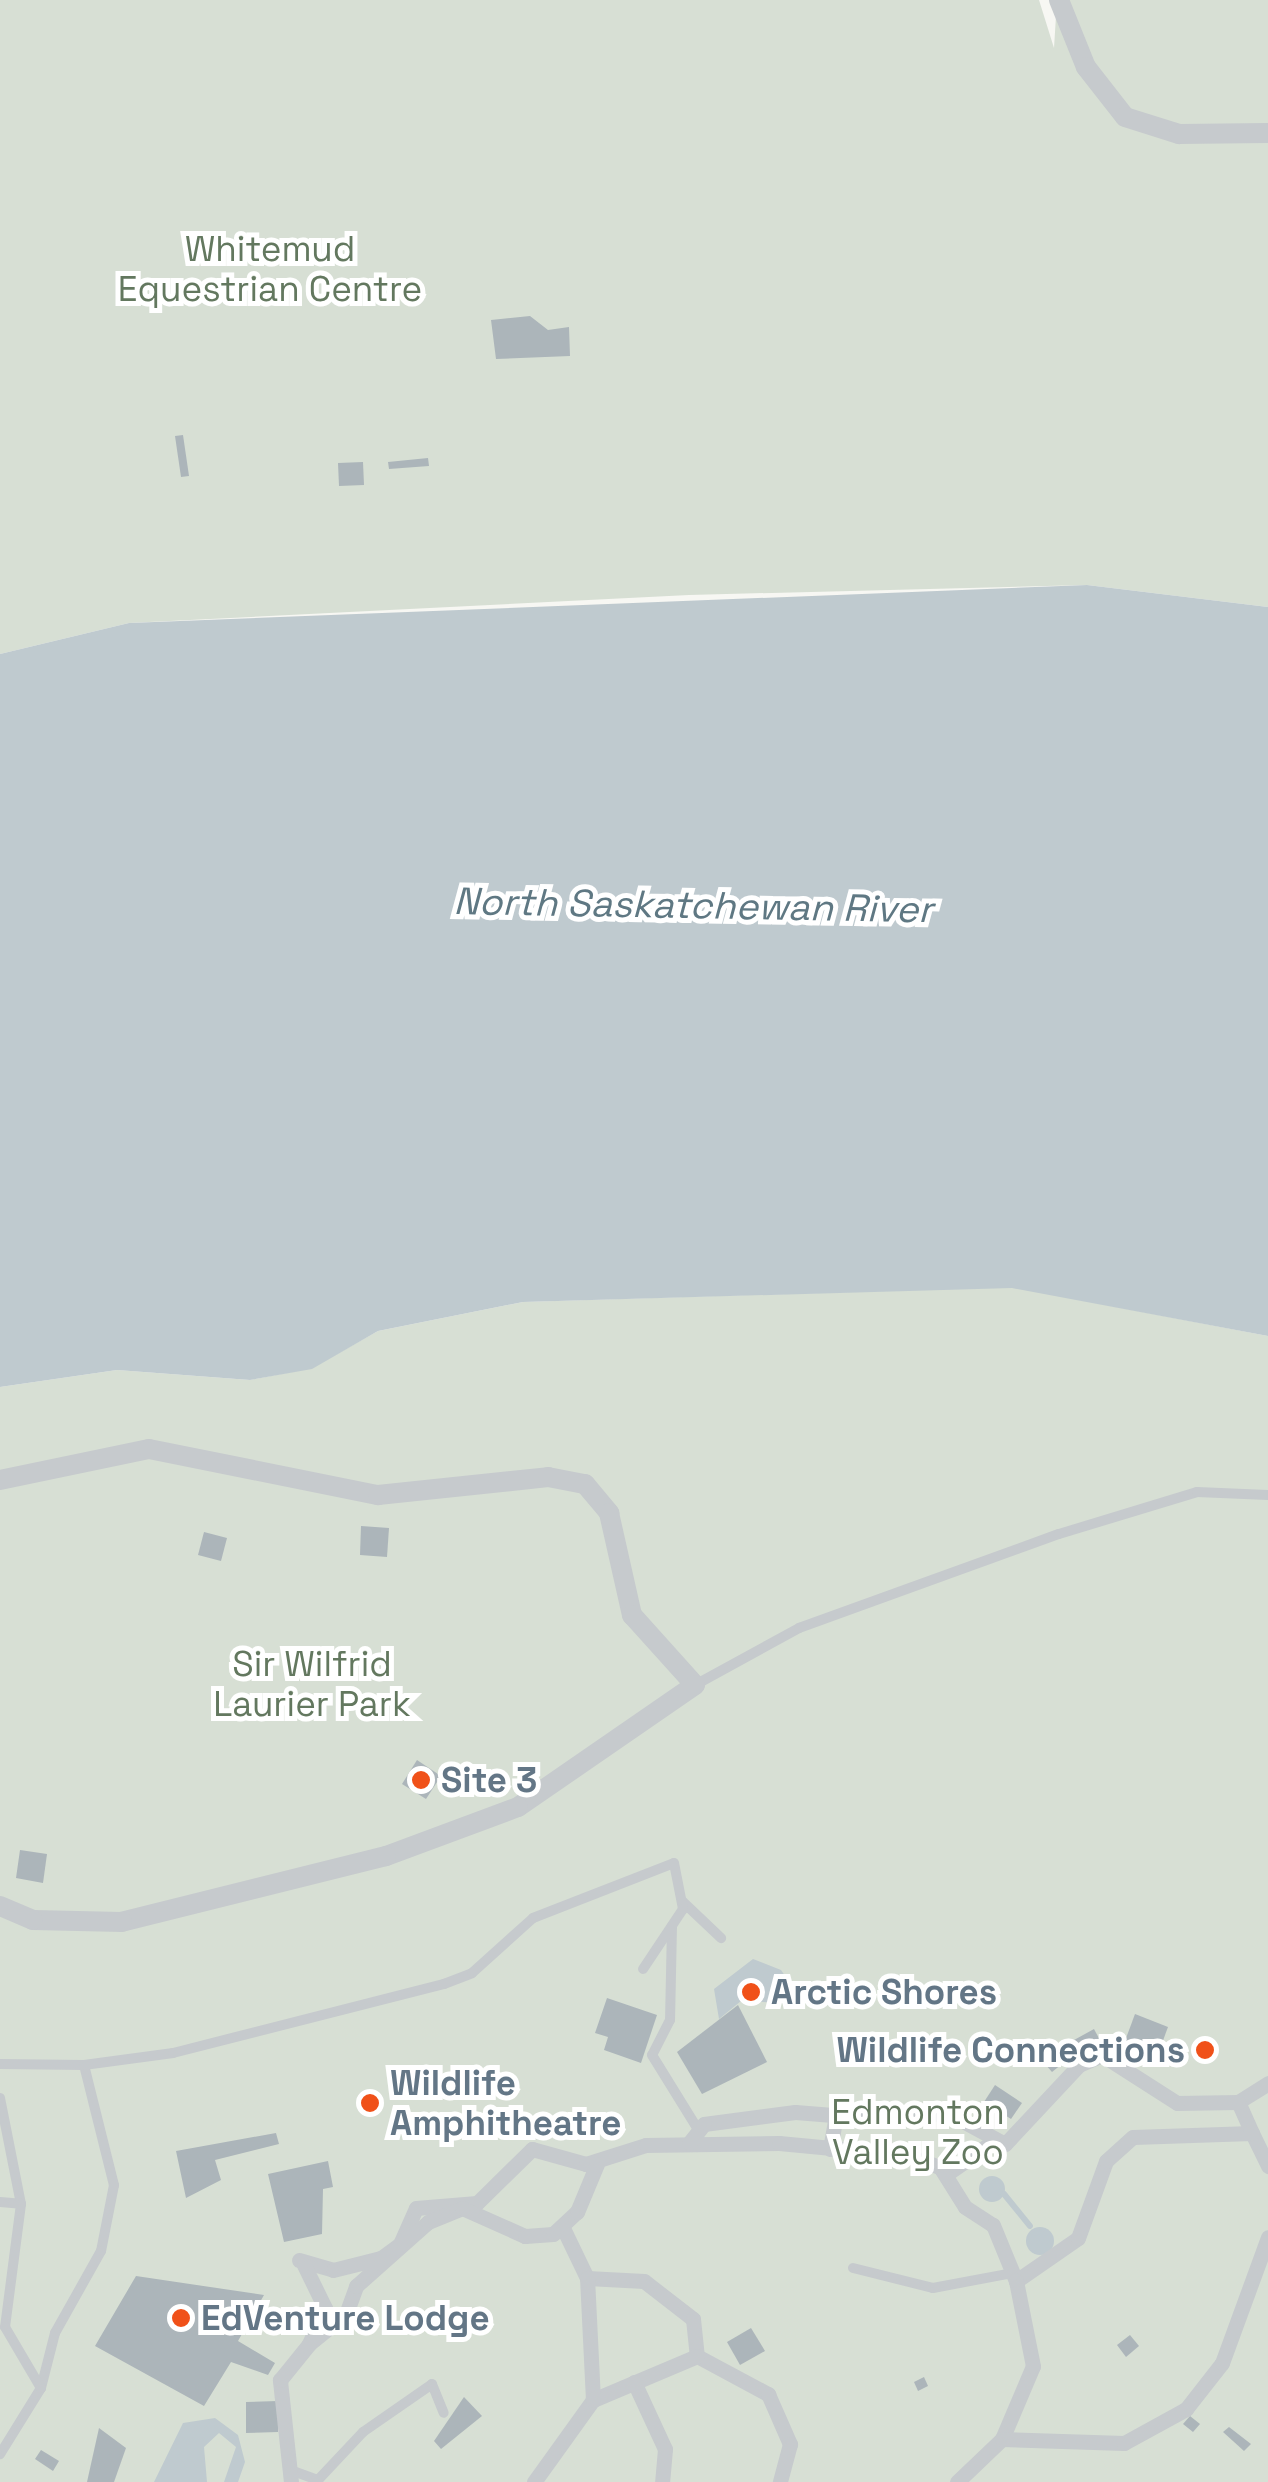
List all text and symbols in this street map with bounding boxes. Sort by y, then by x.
park label: Whitemud Equestrian Centre [118,228,422,310]
water label: North Saskatchewan River [453,879,933,933]
park label: Sir Wilfrid Laurier Park [213,1643,411,1725]
place label: Site 3 [441,1759,537,1801]
marker: Site 3 [410,1769,432,1791]
place label: Arctic Shores [771,1971,997,2013]
marker: Arctic Shores [740,1981,762,2003]
place label: Wildlife Connections [836,2029,1185,2071]
marker: Wildlife Connections [1194,2039,1216,2061]
place label: Wildlife Amphitheatre [390,2062,621,2144]
park label: Edmonton Valley Zoo [831,2091,1005,2173]
marker: Wildlife Amphitheatre [359,2092,381,2114]
place label: EdVenture Lodge [201,2297,490,2339]
marker: EdVenture Lodge [170,2307,192,2329]

